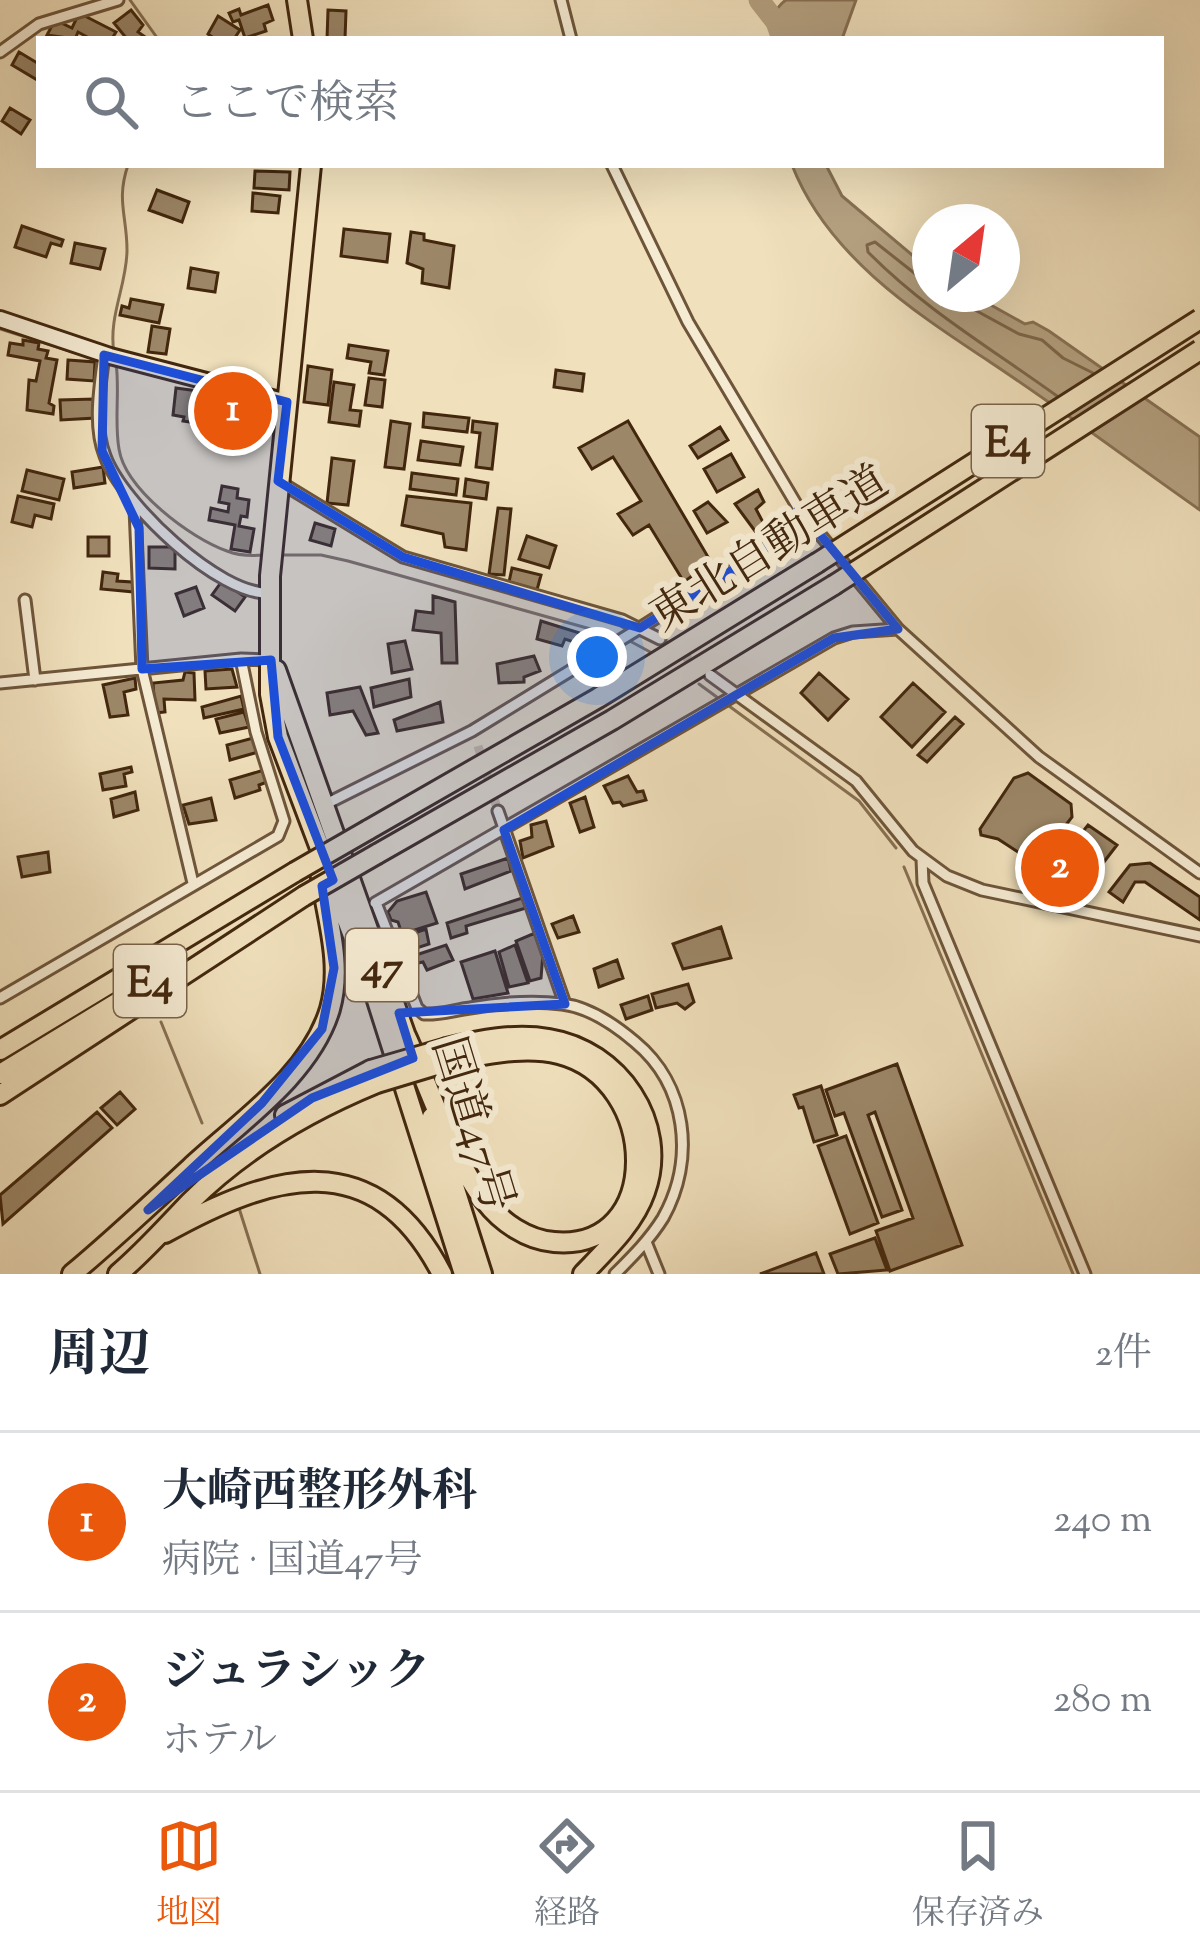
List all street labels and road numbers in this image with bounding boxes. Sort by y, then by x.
road number: E4 [972,405,1044,477]
street label: 東北自動車道 [639,453,903,651]
road number: 47 [346,929,418,1001]
road number: E4 [114,945,186,1017]
street label: 国道47号 [412,1030,527,1221]

